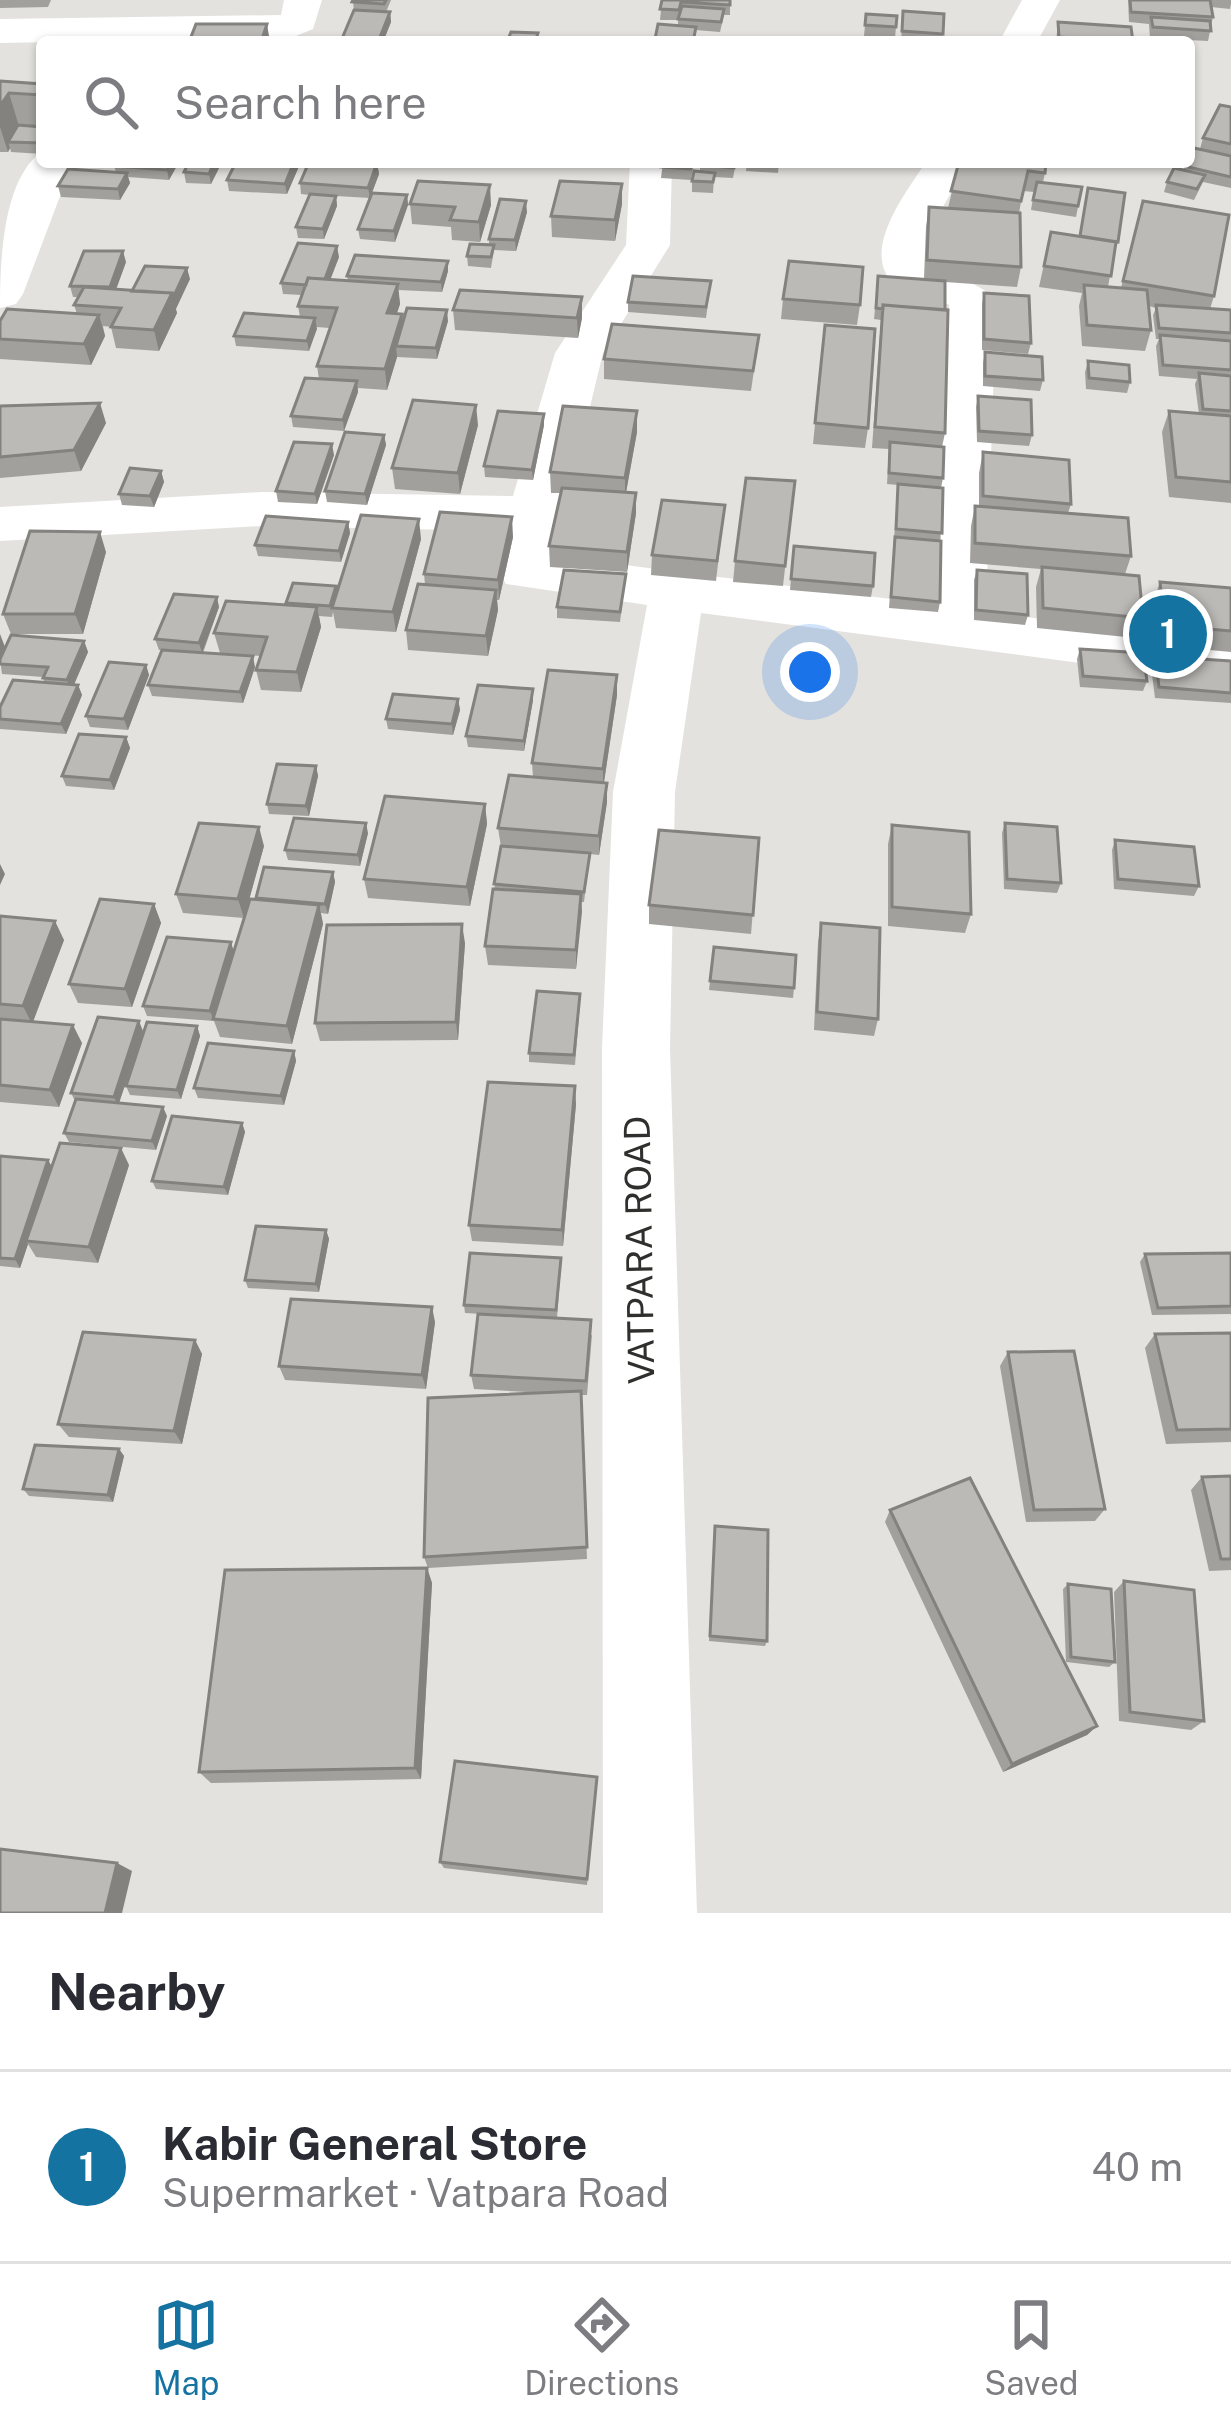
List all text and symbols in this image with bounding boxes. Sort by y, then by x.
search box [36,36,1195,168]
icon: search [78,69,144,135]
text: Search here [174,76,427,129]
pin: 1 [1129,589,1207,679]
your location [780,642,840,702]
street label: VATPARA ROAD [616,1115,662,1385]
text: Nearby [48,1962,225,2021]
text: Kabir General Store [162,2117,587,2170]
text: 1 [79,2144,95,2190]
text: 40 m [1091,2144,1183,2190]
text: Supermarket · Vatpara Road [162,2170,669,2216]
tab: Map [152,2292,219,2402]
tab: Directions [524,2292,679,2402]
tab: Saved [984,2292,1079,2402]

